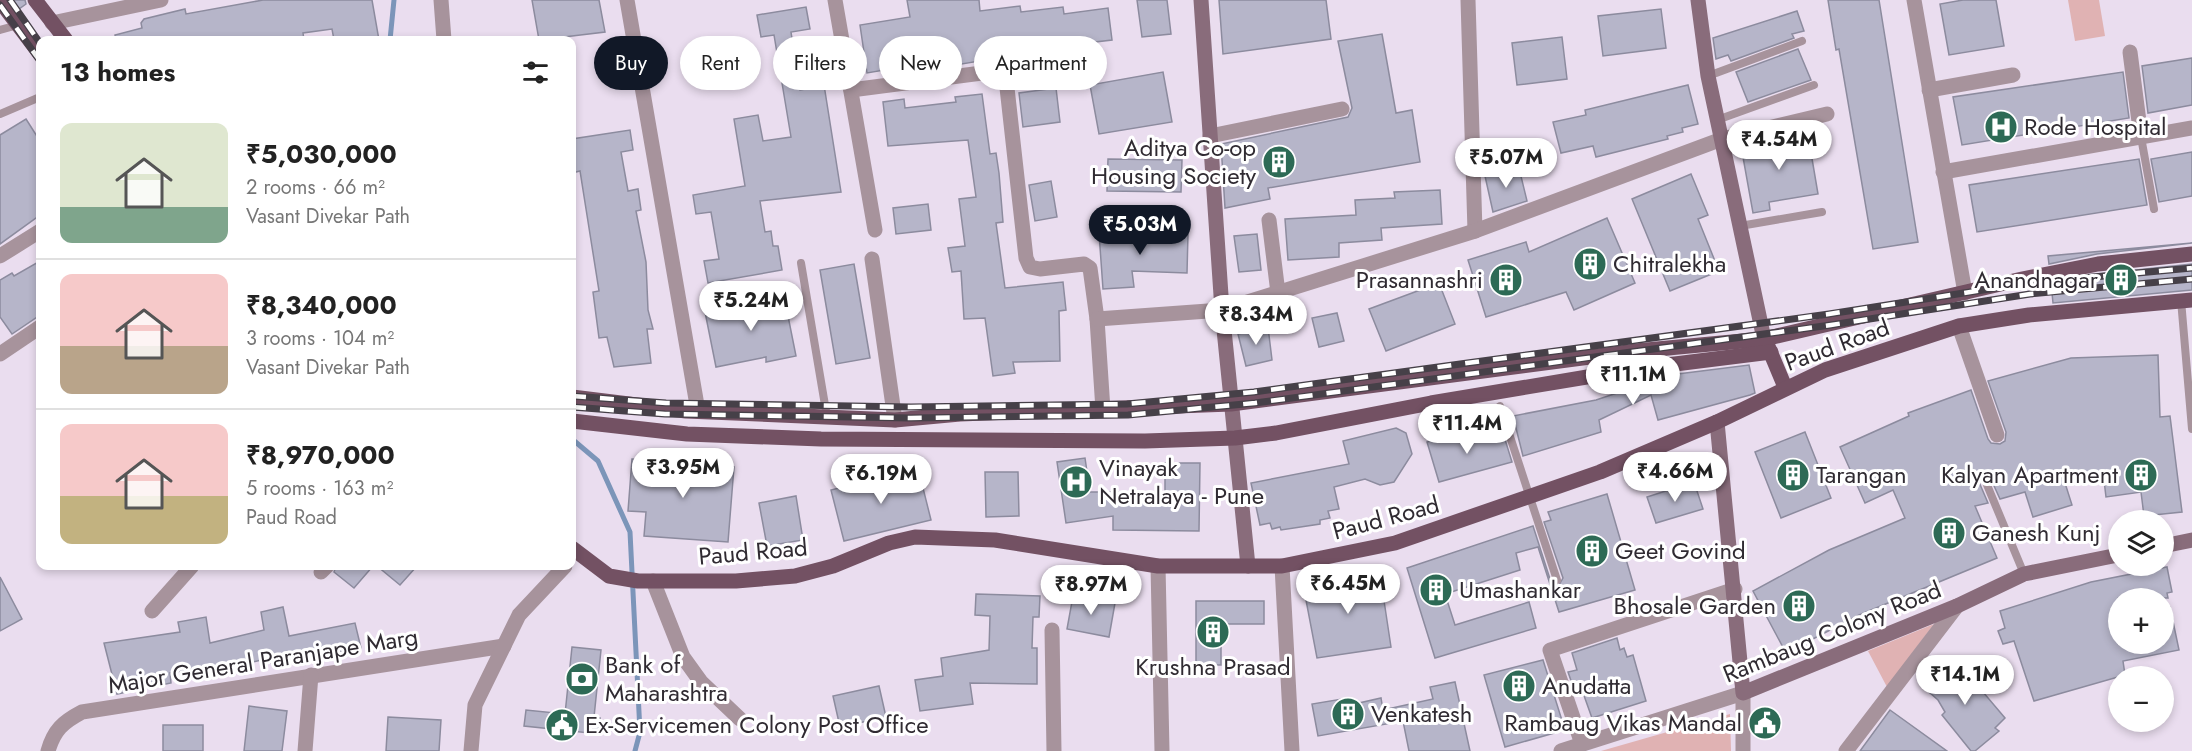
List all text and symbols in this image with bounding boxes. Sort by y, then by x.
chip: Buy [594,36,668,90]
chip: Rent [680,36,761,90]
chip: Filters [773,36,867,90]
chip: New [879,36,962,90]
chip: Apartment [974,36,1107,90]
text: 13 homes [60,53,175,91]
icon: filters [519,56,552,89]
hospital icon: Rode Hospital [1983,109,2019,145]
place label: Rode Hospital [2024,109,2166,144]
pin: ₹4.54M [1730,120,1828,171]
text: ₹4.54M [1741,125,1817,154]
place label: Aditya Co-op Housing Society [1091,130,1256,193]
text: ₹5,030,000 [246,135,397,173]
pin: ₹5.07M [1457,138,1555,189]
text: ₹5.07M [1469,143,1543,172]
building icon: Aditya Co-op Housing Society [1261,144,1297,180]
icon: home [108,147,180,219]
text: 2 rooms · 66 m² [246,173,385,202]
text: Vasant Divekar Path [246,202,410,231]
pin: ₹5.03M [1091,205,1189,256]
text: ₹5.03M [1103,210,1177,239]
building icon: Chitralekha [1572,246,1608,282]
place label: Chitralekha [1613,246,1726,281]
place label: Prasannashri [1356,262,1483,297]
building icon: Prasannashri [1488,262,1524,298]
place label: Anandnagar [1974,262,2099,297]
building icon: Anandnagar [2103,262,2139,298]
pin: ₹5.24M [702,281,800,332]
text: ₹8,340,000 [246,286,397,324]
text: ₹5.24M [713,286,789,315]
pin: ₹8.34M [1207,295,1305,346]
icon: home [108,298,180,370]
text: ₹8.34M [1219,300,1293,329]
street label: Paud Road [1780,309,1894,380]
text: 3 rooms · 104 m² [246,324,394,353]
text: Vasant Divekar Path [246,353,410,382]
pin: ₹11.1M [1584,355,1682,406]
text: ₹11.1M [1600,360,1666,389]
pin: ₹11.4M [1418,404,1516,455]
text: ₹11.4M [1432,409,1502,438]
text: ₹8,970,000 [246,436,395,474]
icon: home [108,448,180,520]
pin: ₹3.95M [634,448,732,499]
place label: Vinayak Netralaya - Pune [1099,450,1264,513]
pin: ₹4.66M [1626,452,1724,503]
text: ₹3.95M [646,453,720,482]
pin: ₹6.19M [832,454,930,505]
text: ₹4.66M [1637,457,1713,486]
building icon: Tarangan [1775,457,1811,493]
place label: Tarangan [1816,457,1907,492]
place label: Kalyan Apartment [1941,457,2118,492]
building icon: Kalyan Apartment [2123,457,2159,493]
text: ₹6.19M [845,459,917,488]
hospital icon: Vinayak Netralaya - Pune [1058,464,1094,500]
text: 5 rooms · 163 m² [246,474,393,503]
street label: Paud Road [1329,486,1443,549]
text: Paud Road [246,503,337,532]
map controls [2108,510,2174,732]
button: layers [2108,510,2174,576]
building icon: Ganesh Kunj [1931,515,1967,551]
place label: Ganesh Kunj [1972,515,2101,550]
street label: Paud Road [697,529,809,574]
building icon: Geet Govind [1574,533,1610,569]
place label: Geet Govind [1615,533,1746,568]
pin: ₹6.45M [1299,564,1397,615]
pin: ₹8.97M [1042,565,1140,616]
text: ₹6.45M [1310,569,1386,598]
text: ₹8.97M [1055,570,1127,599]
building icon: Umashankar [1418,572,1454,608]
place label: Umashankar [1459,572,1582,607]
street label: Rambaug Colony Road [1717,572,1946,691]
place label: Bhosale Garden [1614,588,1776,623]
building icon: Bhosale Garden [1781,588,1817,624]
button: + [2108,588,2174,654]
building icon: Krushna Prasad [1195,614,1231,650]
street label: Major General Paranjape Marg [105,619,421,702]
place label: Bank of Maharashtra [605,647,728,710]
place label: Krushna Prasad [1135,649,1291,684]
pin: ₹14.1M [1916,655,2014,706]
text: ₹14.1M [1930,660,2000,689]
bank icon: Bank of Maharashtra [564,661,600,697]
button: − [2108,666,2174,732]
building icon: Anudatta [1501,668,1537,704]
place label: Anudatta [1542,668,1631,703]
building icon: Venkatesh [1330,696,1366,732]
place label: Venkatesh [1371,696,1472,731]
place label: Rambaug Vikas Mandal [1504,705,1742,740]
public building icon: Rambaug Vikas Mandal [1747,705,1783,741]
public building icon: Ex-Servicemen Colony Post Office [544,707,580,743]
place label: Ex-Servicemen Colony Post Office [585,707,929,742]

